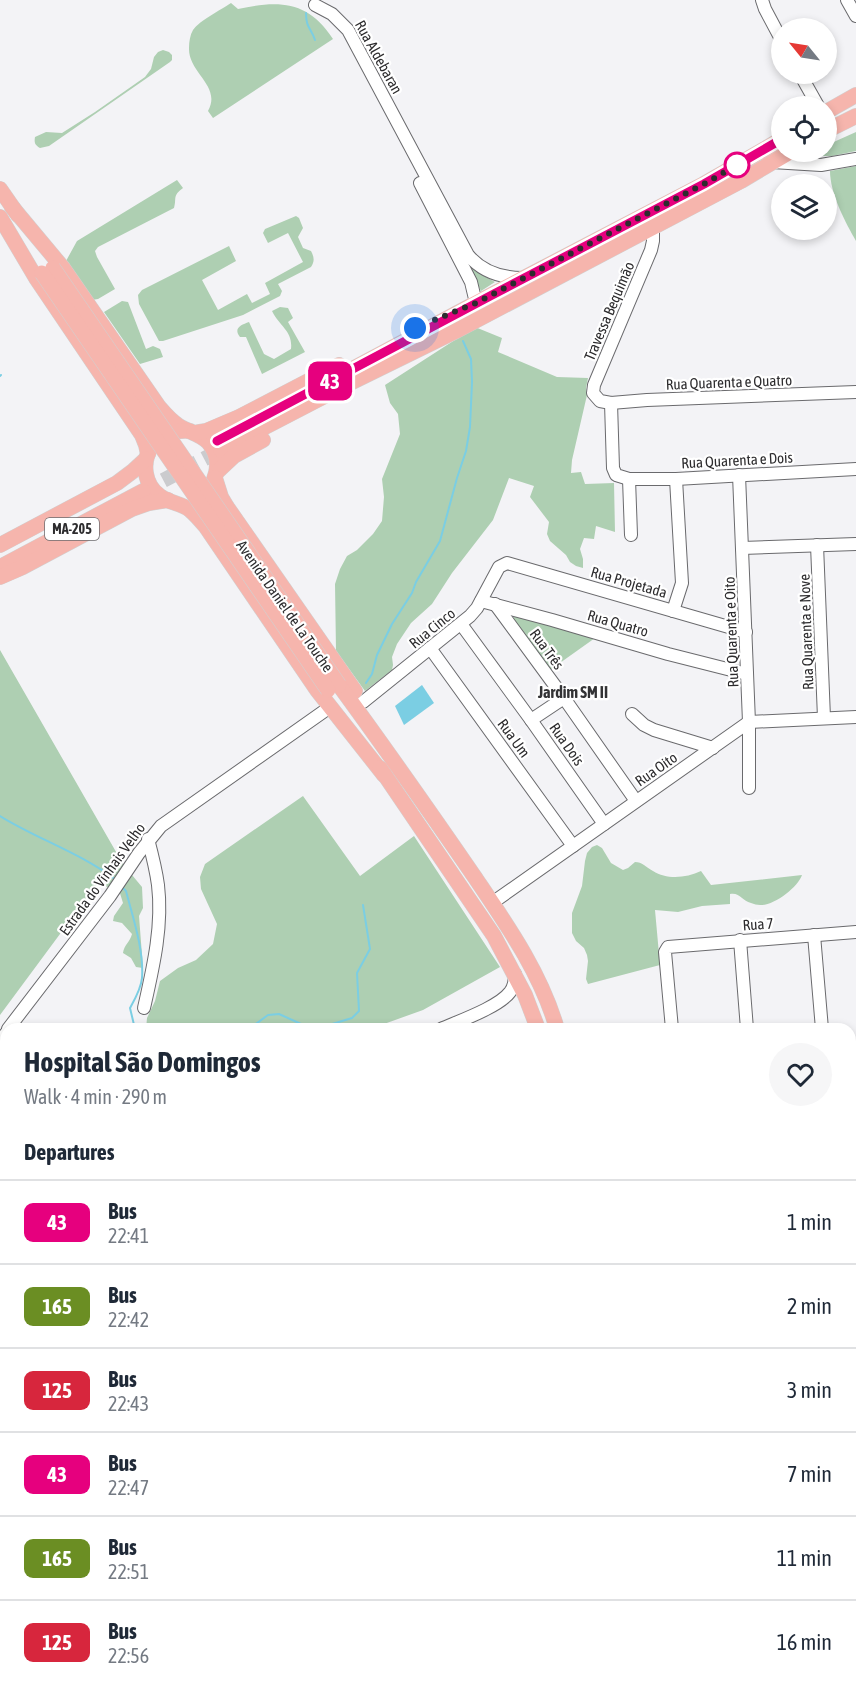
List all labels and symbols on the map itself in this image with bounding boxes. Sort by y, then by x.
street label: Rua Aldebaran [352,17,406,97]
north arrow [771,18,837,84]
unlabelled marker [724,152,750,178]
street label: Travessa Bequimão [581,259,637,363]
your location [400,313,430,343]
line badge: 43 [303,362,357,400]
street label: Rua Quarenta e Quatro [666,371,792,393]
street label: Rua Quarenta e Dois [681,449,793,471]
road number: MA-205 [45,518,99,540]
street label: Avenida Daniel de La Touche [233,537,337,675]
street label: Rua Projetada [589,563,669,601]
street label: Rua Quarenta e Nove [795,574,817,690]
street label: Rua Quarenta e Oito [721,576,741,688]
street label: Rua Cinco [406,604,458,652]
street label: Rua Quatro [586,606,650,640]
street label: Rua Três [527,625,567,673]
district label: Jardim SM II [537,683,608,701]
street label: Rua Um [494,715,534,761]
street label: Rua Dois [546,719,588,769]
street label: Rua Oito [632,748,680,790]
street label: Estrada do Vinhais Velho [56,820,148,938]
street label: Rua 7 [742,914,774,934]

